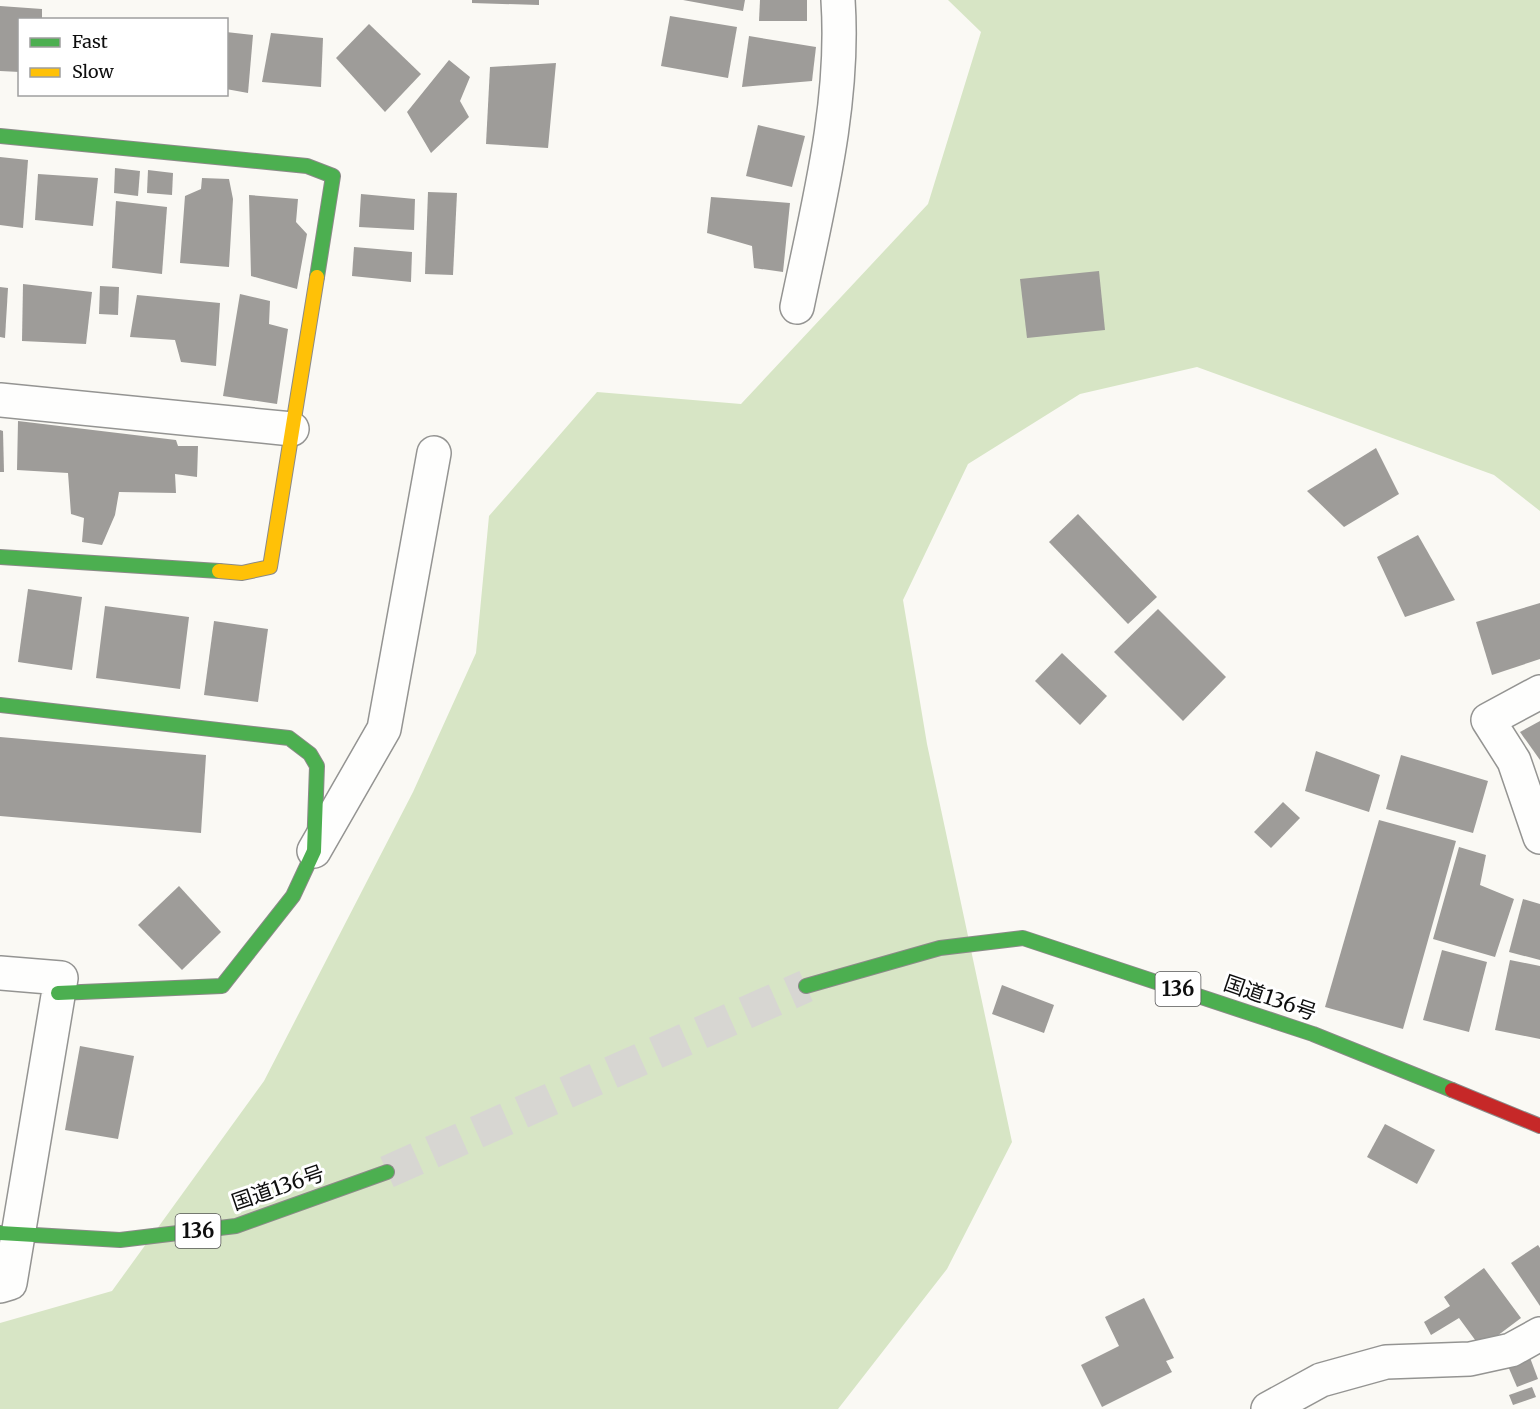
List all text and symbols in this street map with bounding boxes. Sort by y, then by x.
legend [18,18,228,96]
text: Fast [72,30,108,53]
text: Slow [72,60,115,83]
street label: 国道136号 [1220,969,1320,1026]
road number: 136 [1156,972,1200,1006]
street label: 国道136号 [228,1159,328,1216]
road number: 136 [176,1214,220,1248]

